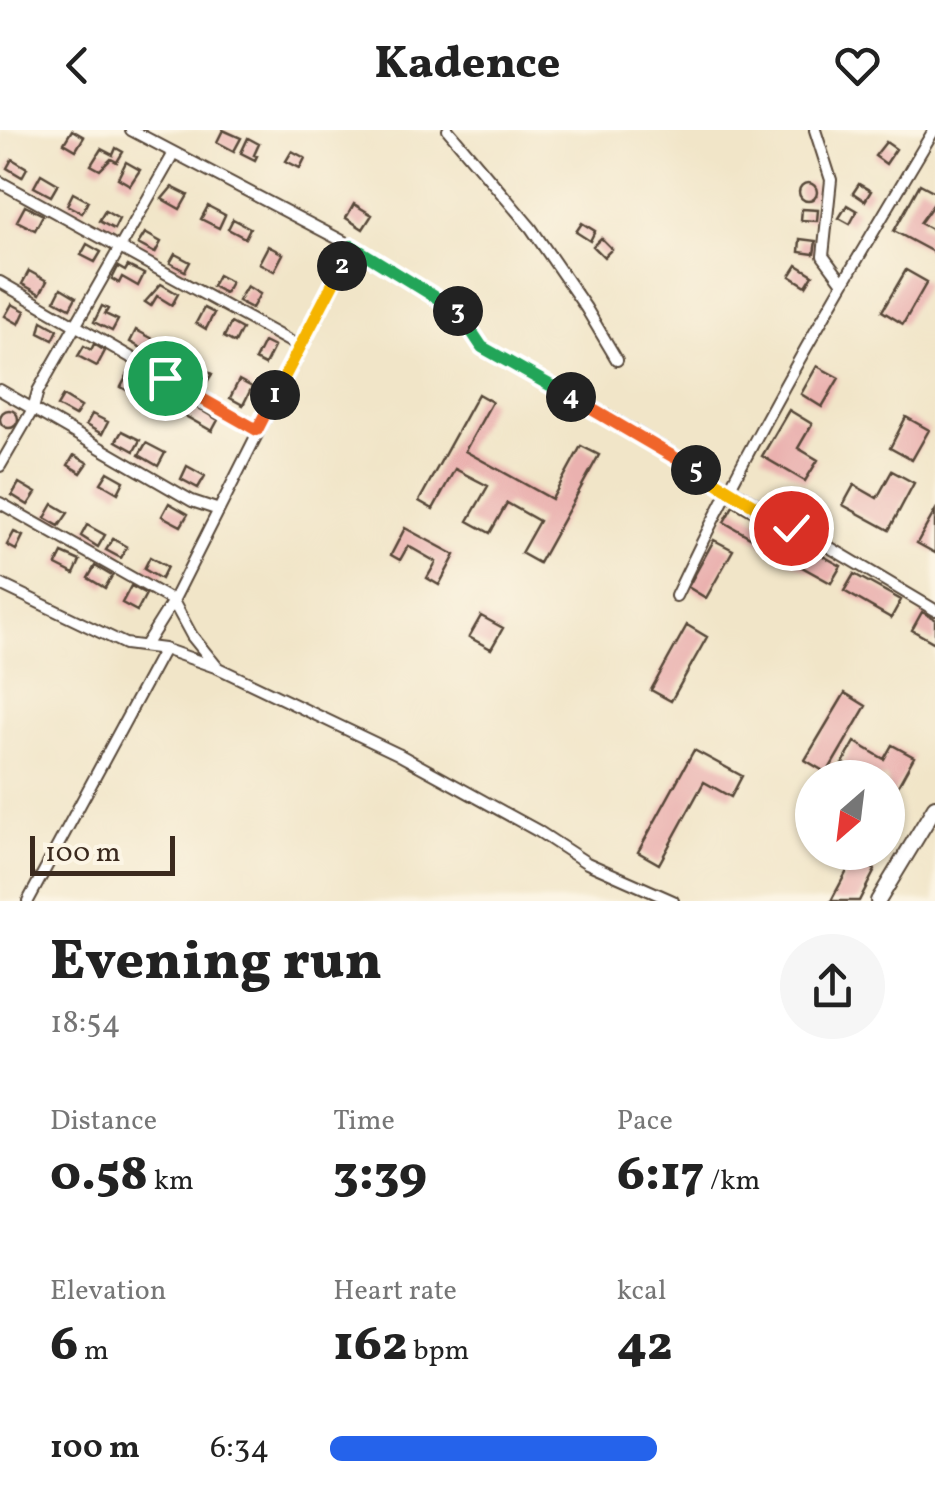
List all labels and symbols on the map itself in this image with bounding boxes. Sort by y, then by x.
pin: 2 [317,241,367,291]
pin: 3 [433,286,483,336]
pin [123,336,208,421]
pin: 1 [250,370,300,420]
pin: 4 [546,372,596,422]
pin: 5 [671,445,721,495]
pin [749,486,834,571]
north arrow [795,760,905,870]
scale bar [30,831,175,876]

